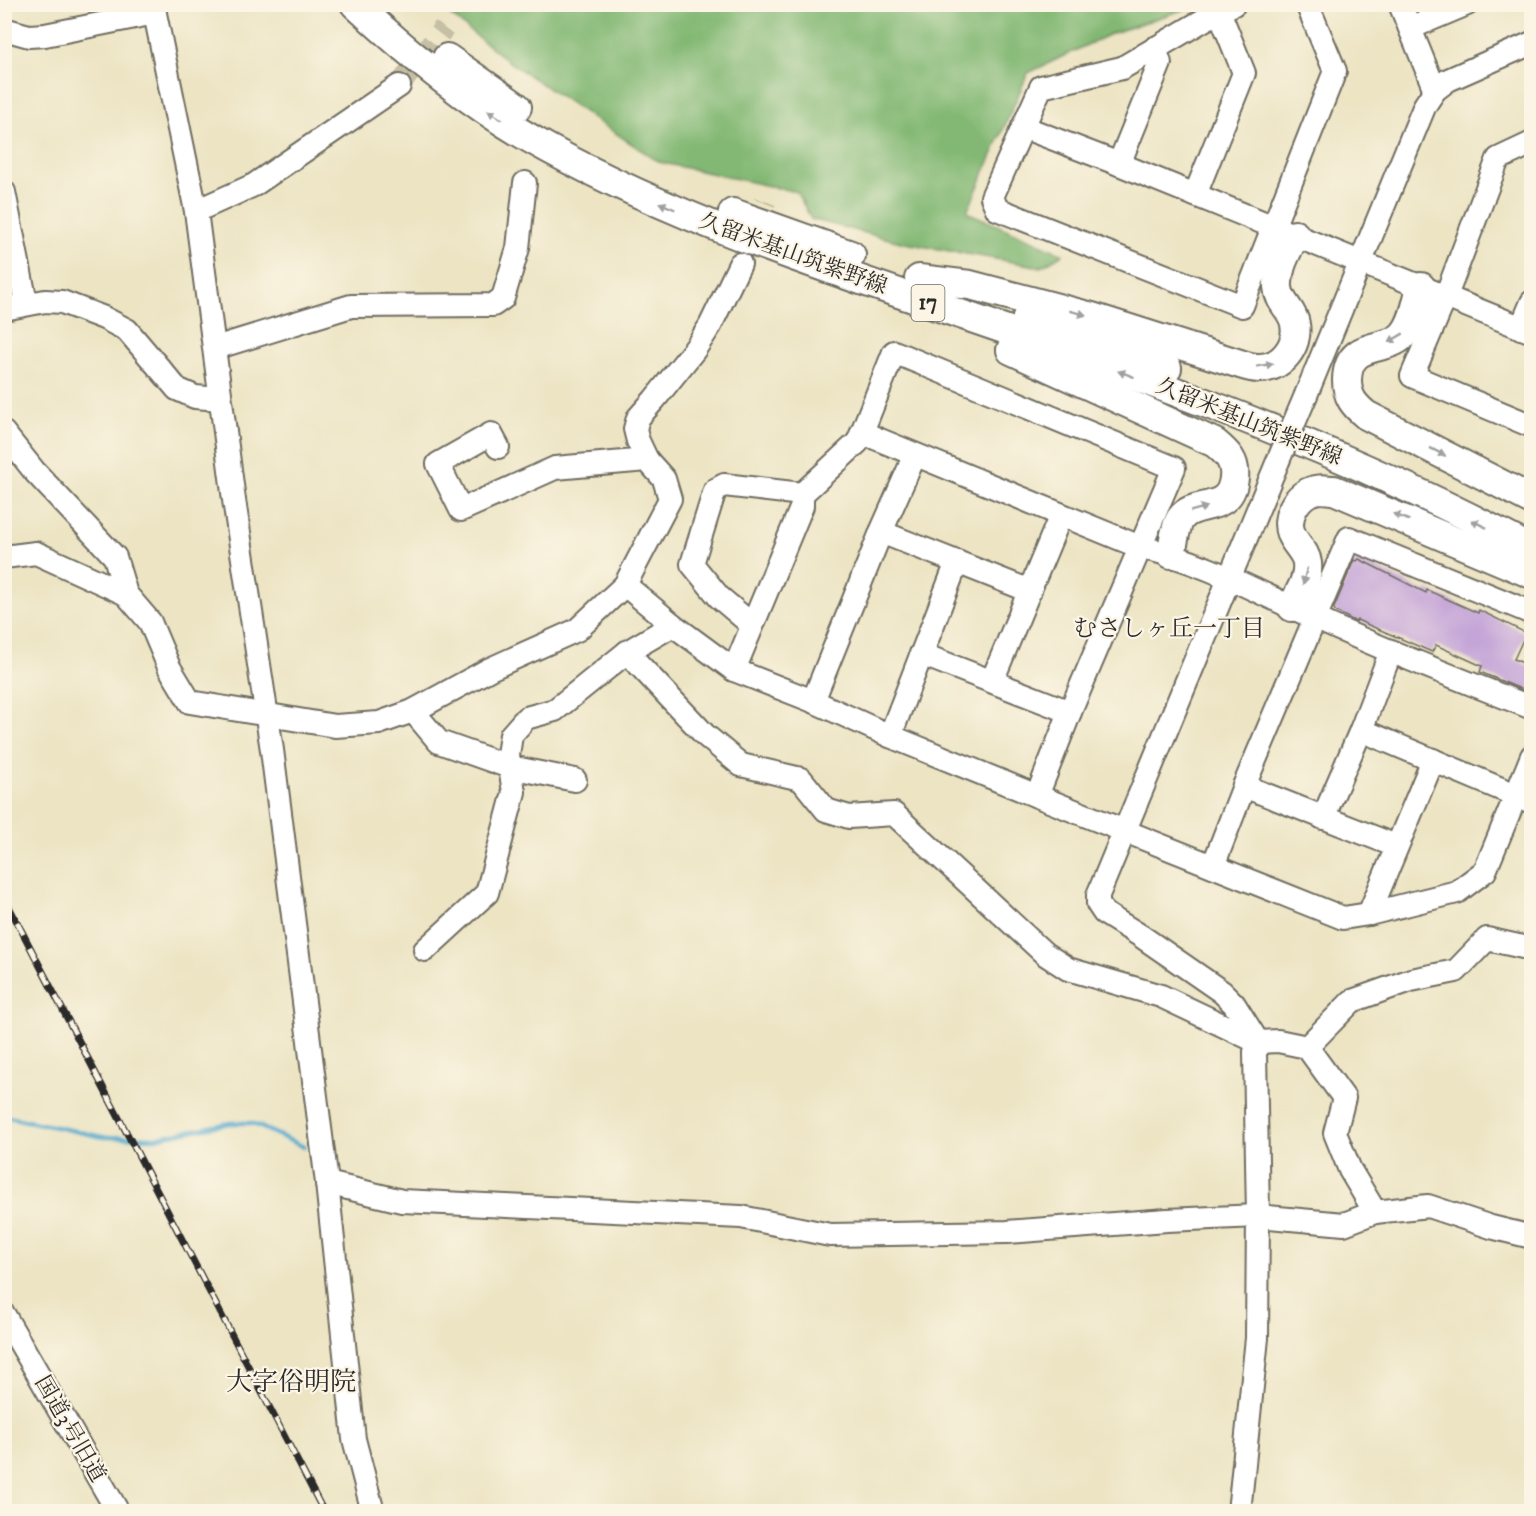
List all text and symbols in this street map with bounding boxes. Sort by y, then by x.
one-way arrow [486,110,503,121]
one-way arrow [658,201,676,210]
street label: 久留米基山筑紫野線 [695,207,891,301]
road number: 17 [912,285,944,321]
one-way arrow [1069,309,1087,319]
one-way arrow [1388,332,1405,343]
one-way arrow [1255,361,1274,370]
one-way arrow [1117,368,1135,378]
street label: 久留米基山筑紫野線 [1152,372,1346,472]
one-way arrow [1430,447,1447,457]
one-way arrow [1190,504,1208,513]
one-way arrow [1391,512,1409,522]
one-way arrow [1471,519,1488,528]
one-way arrow [1299,567,1309,585]
district label: むさしヶ丘一丁目 [1073,614,1265,644]
district label: 大字俗明院 [226,1366,356,1399]
street label: 国道3号旧道 [29,1371,111,1487]

